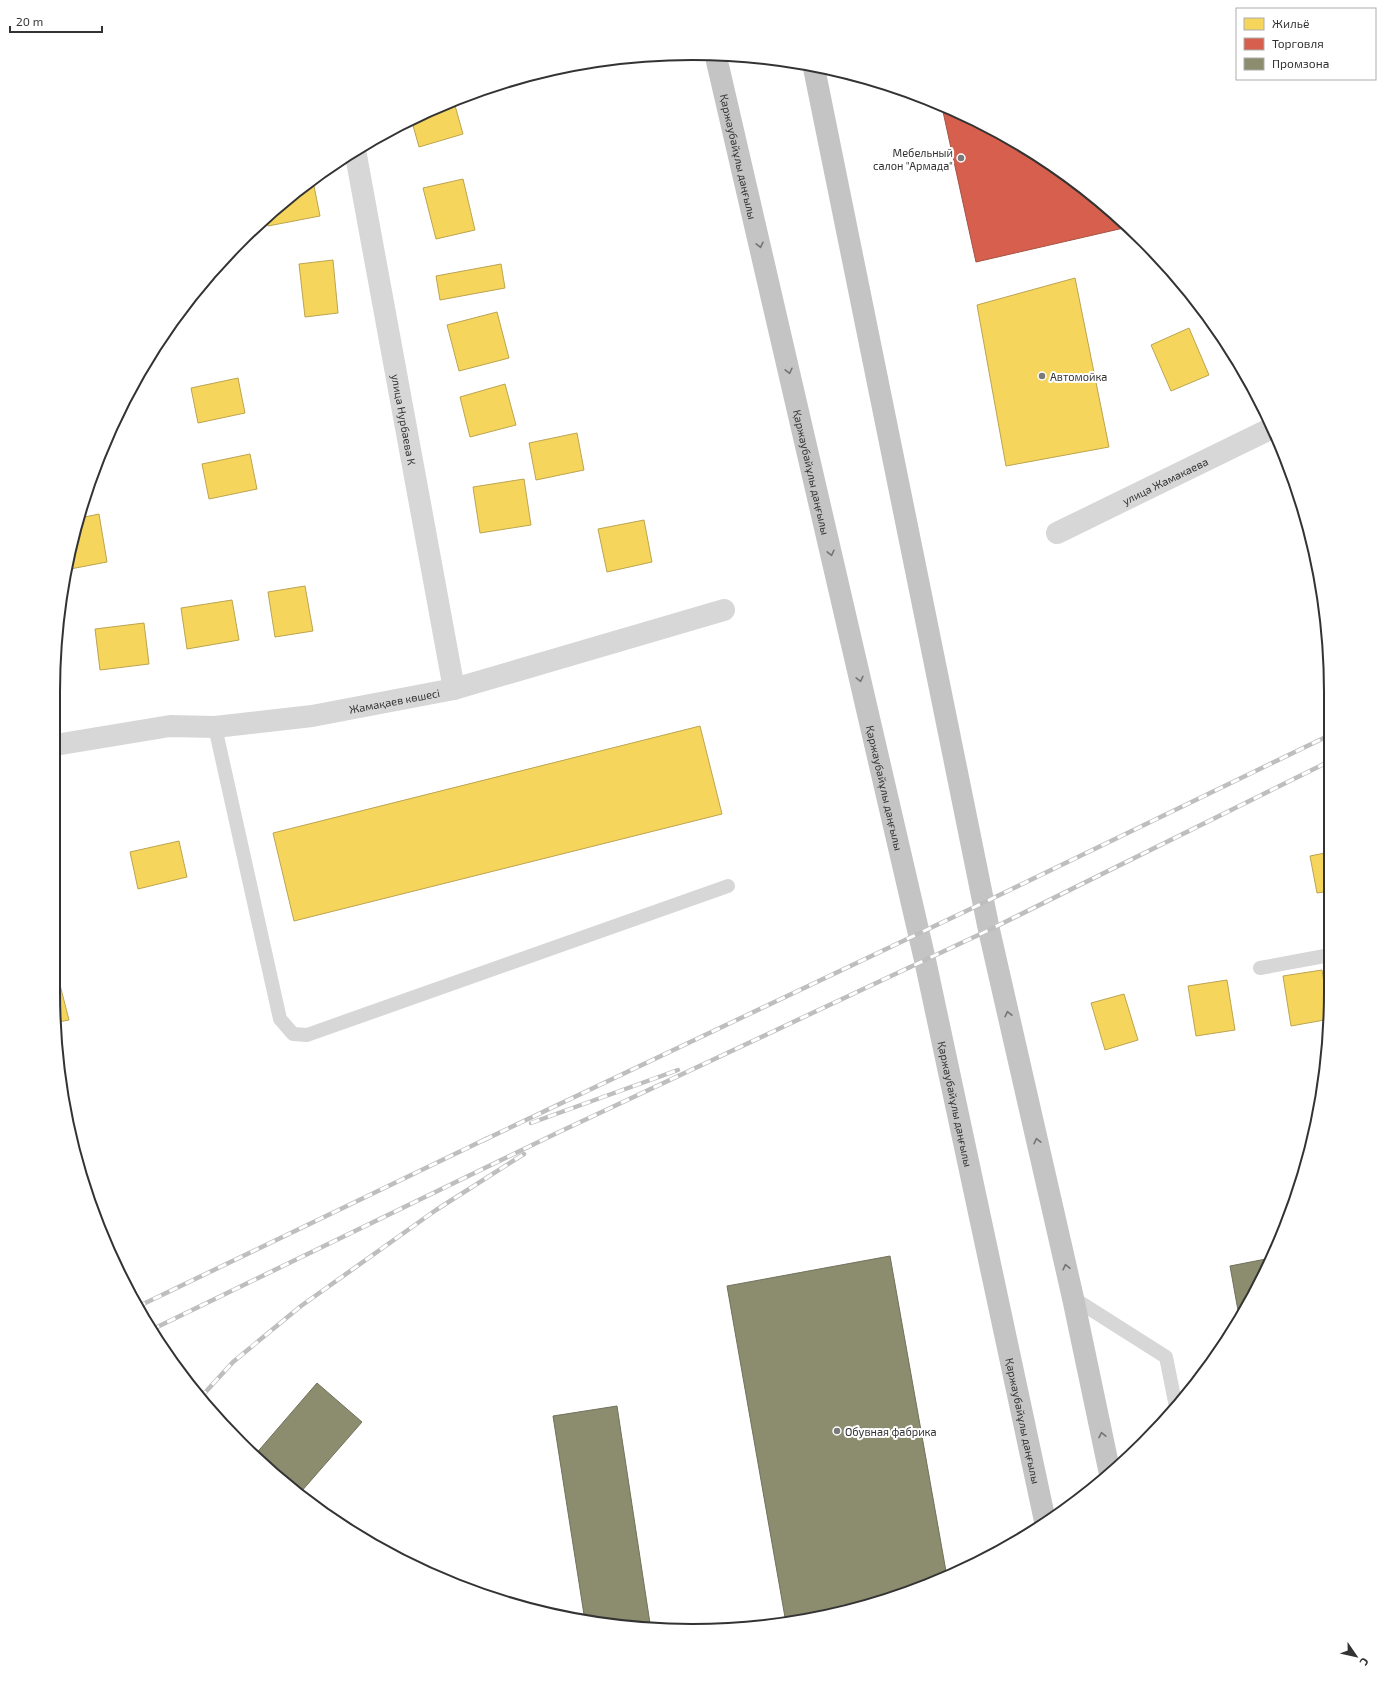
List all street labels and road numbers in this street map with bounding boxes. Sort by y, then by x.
street label: Қаржаубайұлы даңғылы [718,92,760,220]
street label: улица Нурбаева К [389,373,419,467]
street label: Қаржаубайұлы даңғылы [791,408,833,536]
street label: улица Жамакаева [1120,454,1210,508]
street label: Жамақаев көшесі [348,685,441,715]
street label: Қаржаубайұлы даңғылы [864,724,906,852]
street label: Қаржаубайұлы даңғылы [936,1040,976,1168]
street label: Қаржаубайұлы даңғылы [1004,1357,1043,1485]

